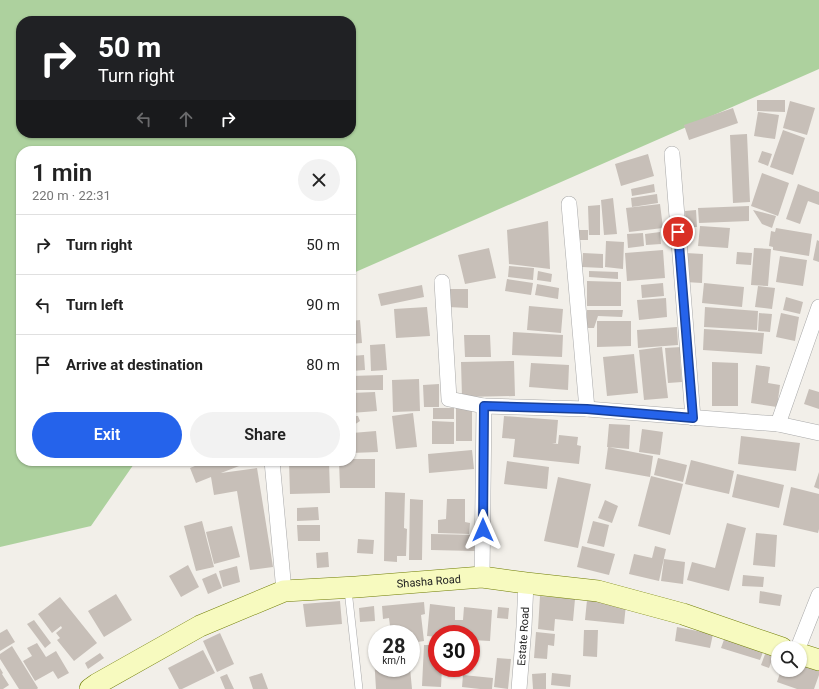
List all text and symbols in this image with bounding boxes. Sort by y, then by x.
text: 50 m [98,31,161,64]
icon: right [32,32,84,84]
text: Turn right [98,65,175,86]
icon: left [133,108,155,130]
icon: ahead [175,108,197,130]
icon: right [217,108,239,130]
text: 1 min [32,159,92,187]
button: close [298,159,340,201]
text: 220 m · 22:31 [32,188,111,203]
pin [661,215,695,249]
icon: arrive [667,221,689,243]
icon: right [32,234,54,256]
text: Turn right [66,236,132,254]
text: 50 m [306,236,340,254]
icon: left [32,294,54,316]
text: Turn left [66,296,123,314]
text: 90 m [306,296,340,314]
icon: arrive [32,354,54,376]
text: Arrive at destination [66,356,203,374]
text: 80 m [306,356,340,374]
button: Exit [32,412,182,458]
button: Share [190,412,340,458]
position arrow [462,509,504,551]
street label: Shasha Road [396,573,461,591]
street label: Estate Road [515,606,532,666]
speed limit sign: 30 [428,625,480,677]
text: 28 [383,634,405,658]
map controls [771,641,807,677]
button: search [771,641,807,677]
text: km/h [382,655,406,666]

